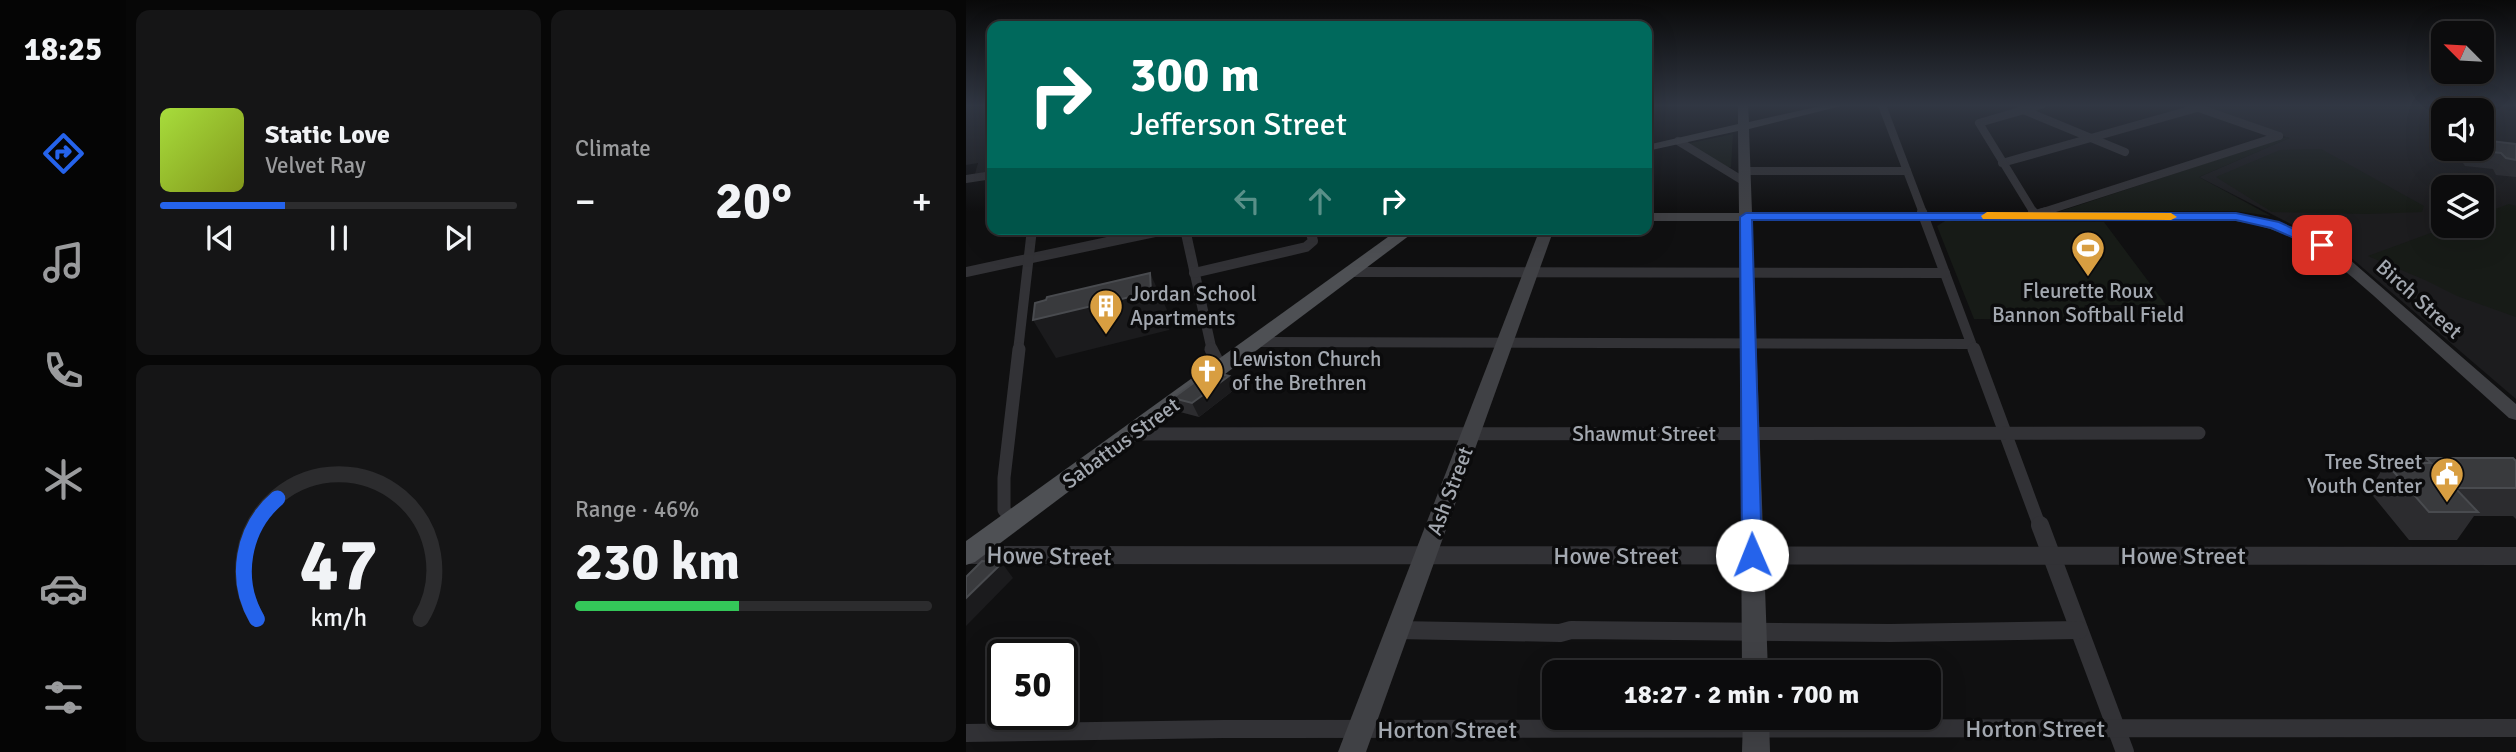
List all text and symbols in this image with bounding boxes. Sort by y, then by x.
north arrow [2431,21,2494,84]
map controls [2431,21,2494,238]
text: 18:25 [24,30,102,69]
text: 300 m [1130,45,1260,105]
icon: right [1015,49,1106,140]
button: sound [2431,98,2494,161]
text: Jefferson Street [1130,105,1347,144]
text: Static Love [265,119,390,151]
icon: directions [39,129,88,178]
text: Climate [575,134,651,163]
text: Velvet Ray [265,151,366,180]
text: 20° [715,169,792,233]
button: layers [2431,175,2494,238]
text: − [575,178,596,225]
text: + [911,178,932,225]
icon: left [1228,182,1266,220]
icon: ahead [1301,182,1339,220]
icon: right [1374,182,1412,220]
pin [2292,215,2352,275]
icon: previous [201,219,239,257]
icon: pause [320,219,358,257]
icon: next [439,219,477,257]
icon: arrive [2303,226,2341,264]
sports icon: Fleurette Roux Bannon Softball Field [2069,229,2107,278]
icon: music [39,238,88,287]
street label: Birch Street [2371,254,2467,344]
place label: Fleurette Roux Bannon Softball Field [1992,278,2184,328]
place label: Jordan School Apartments [1130,281,1257,331]
building icon: Jordan School Apartments [1087,287,1125,336]
icon: phone [39,346,88,395]
place label: Lewiston Church of the Brethren [1232,346,1381,396]
church icon: Lewiston Church of the Brethren [1188,352,1226,401]
street label: Sabattus Street [1057,392,1185,494]
street label: Shawmut Street [1572,421,1716,447]
street label: Ash Street [1421,443,1479,539]
place label: Tree Street Youth Center [2307,449,2422,499]
icon: climate [39,455,88,504]
public building icon: Tree Street Youth Center [2428,455,2466,504]
text: Range · 46% [575,495,699,524]
position arrow [1715,518,1789,592]
text: 47 [299,522,378,611]
text: 230 km [575,530,740,594]
street label: Howe Street [986,540,1112,572]
street label: Howe Street [1553,541,1679,571]
street label: Howe Street [2120,541,2246,571]
icon: car [39,564,88,613]
text: km/h [310,602,367,633]
speed limit sign: 50 [987,639,1078,730]
icon: filters [39,673,88,722]
text: 18:27 · 2 min · 700 m [1624,679,1859,711]
street label: Horton Street [1965,714,2105,744]
street label: Horton Street [1377,715,1517,745]

